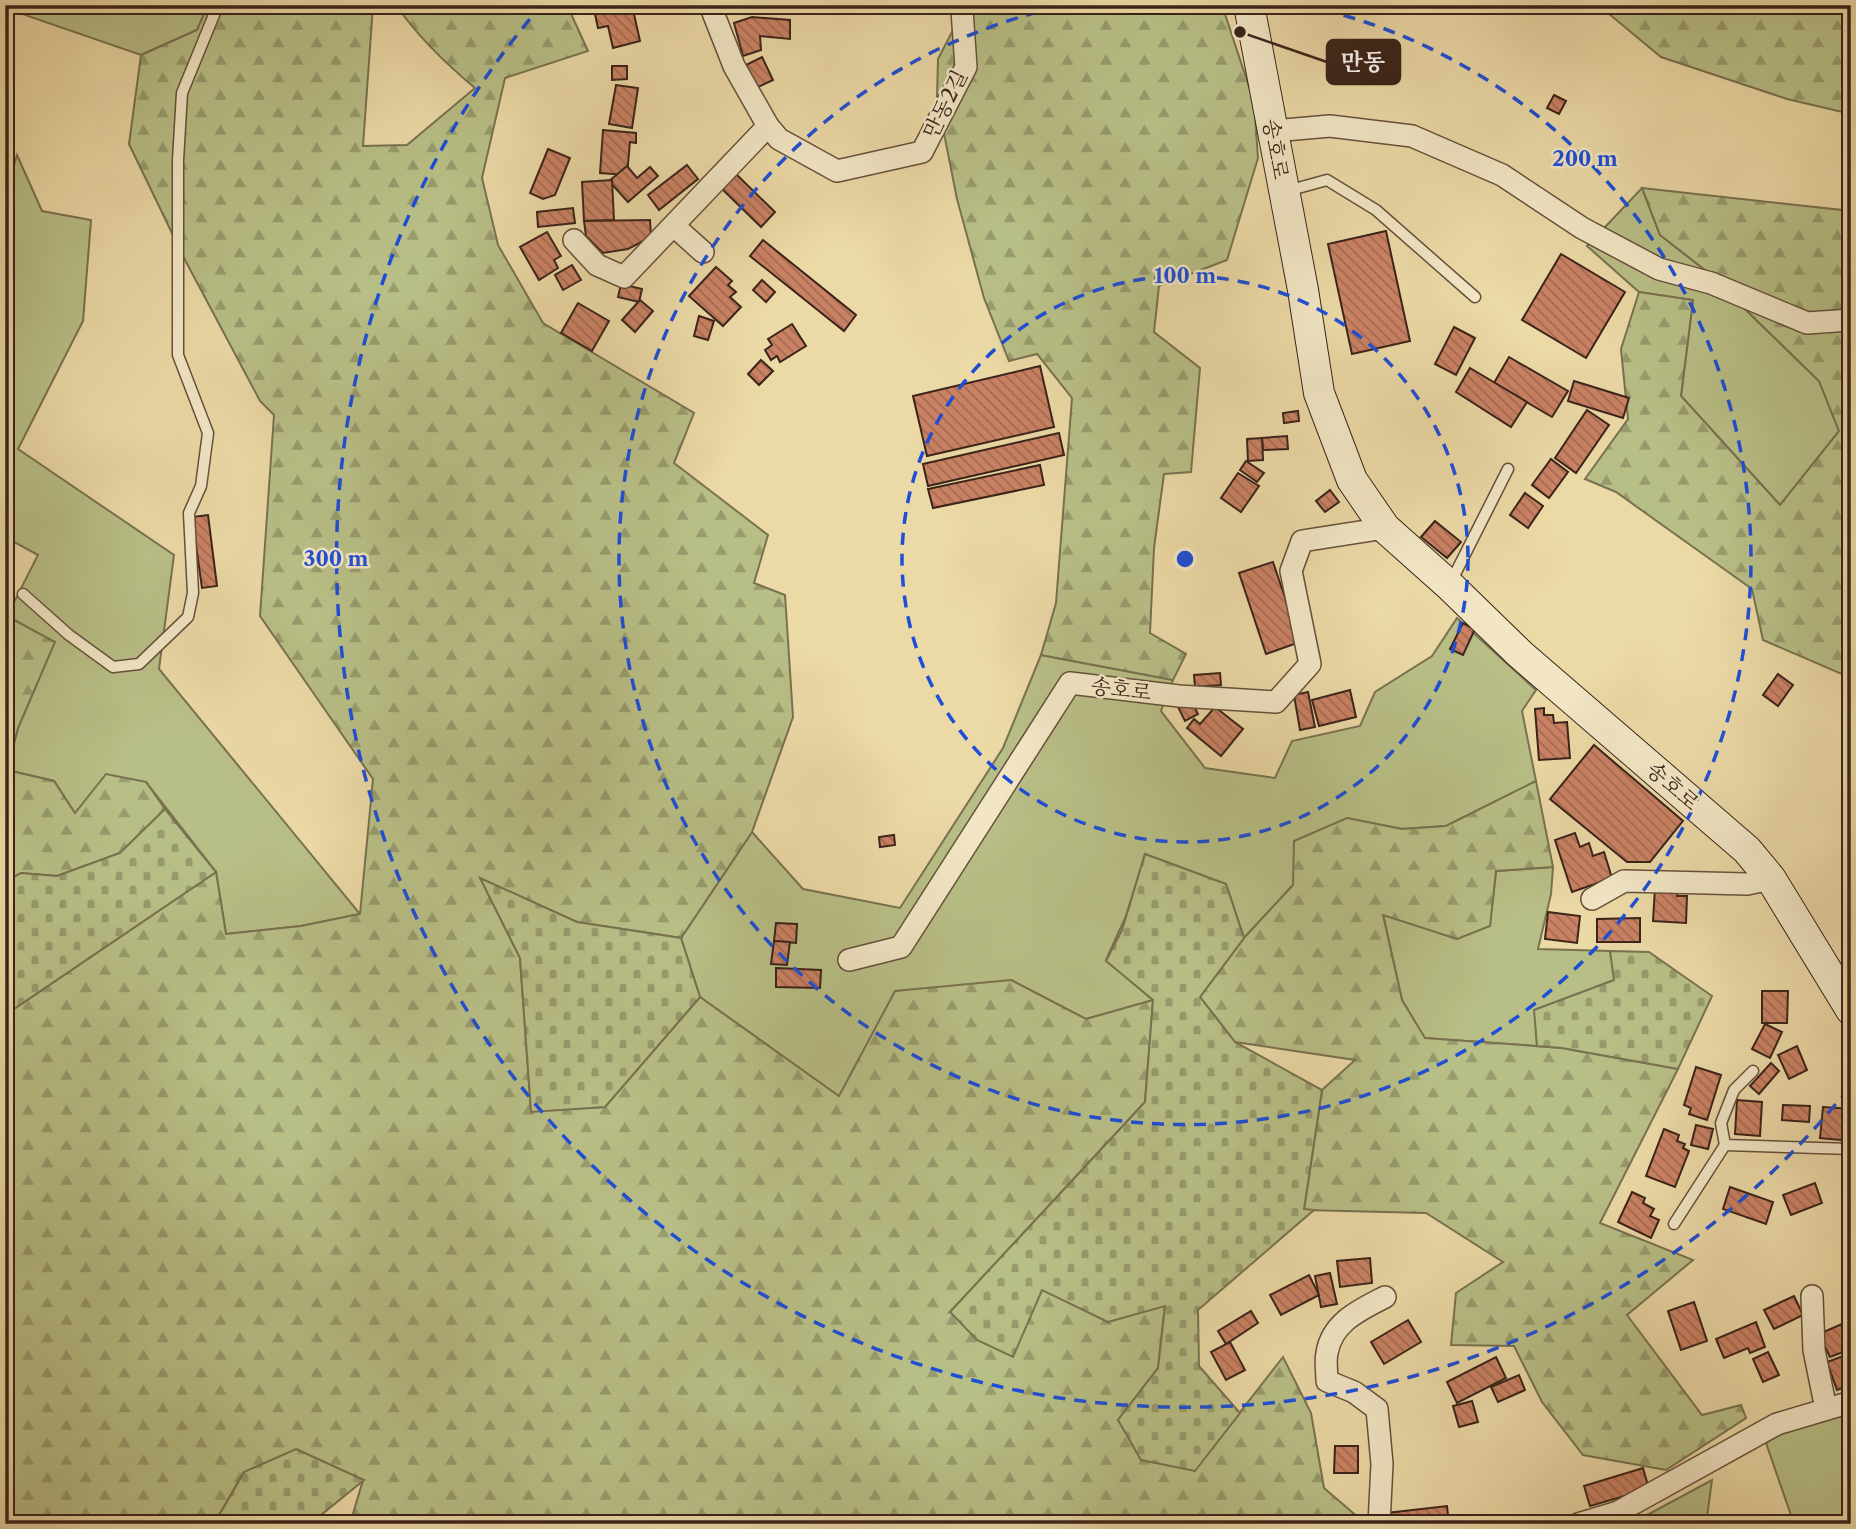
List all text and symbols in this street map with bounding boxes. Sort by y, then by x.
callout: 만동 [1327,40,1400,84]
text: 만동 [1341,48,1385,76]
street label: 만동2길 [918,66,972,142]
street label: 송호로 [1258,117,1294,181]
text: 200 m [1552,146,1618,171]
text: 100 m [1154,263,1216,288]
text: 300 m [304,546,368,571]
centre of rings [1173,547,1197,571]
street label: 송호로 [1089,673,1153,705]
street label: 송호로 [1642,757,1704,815]

